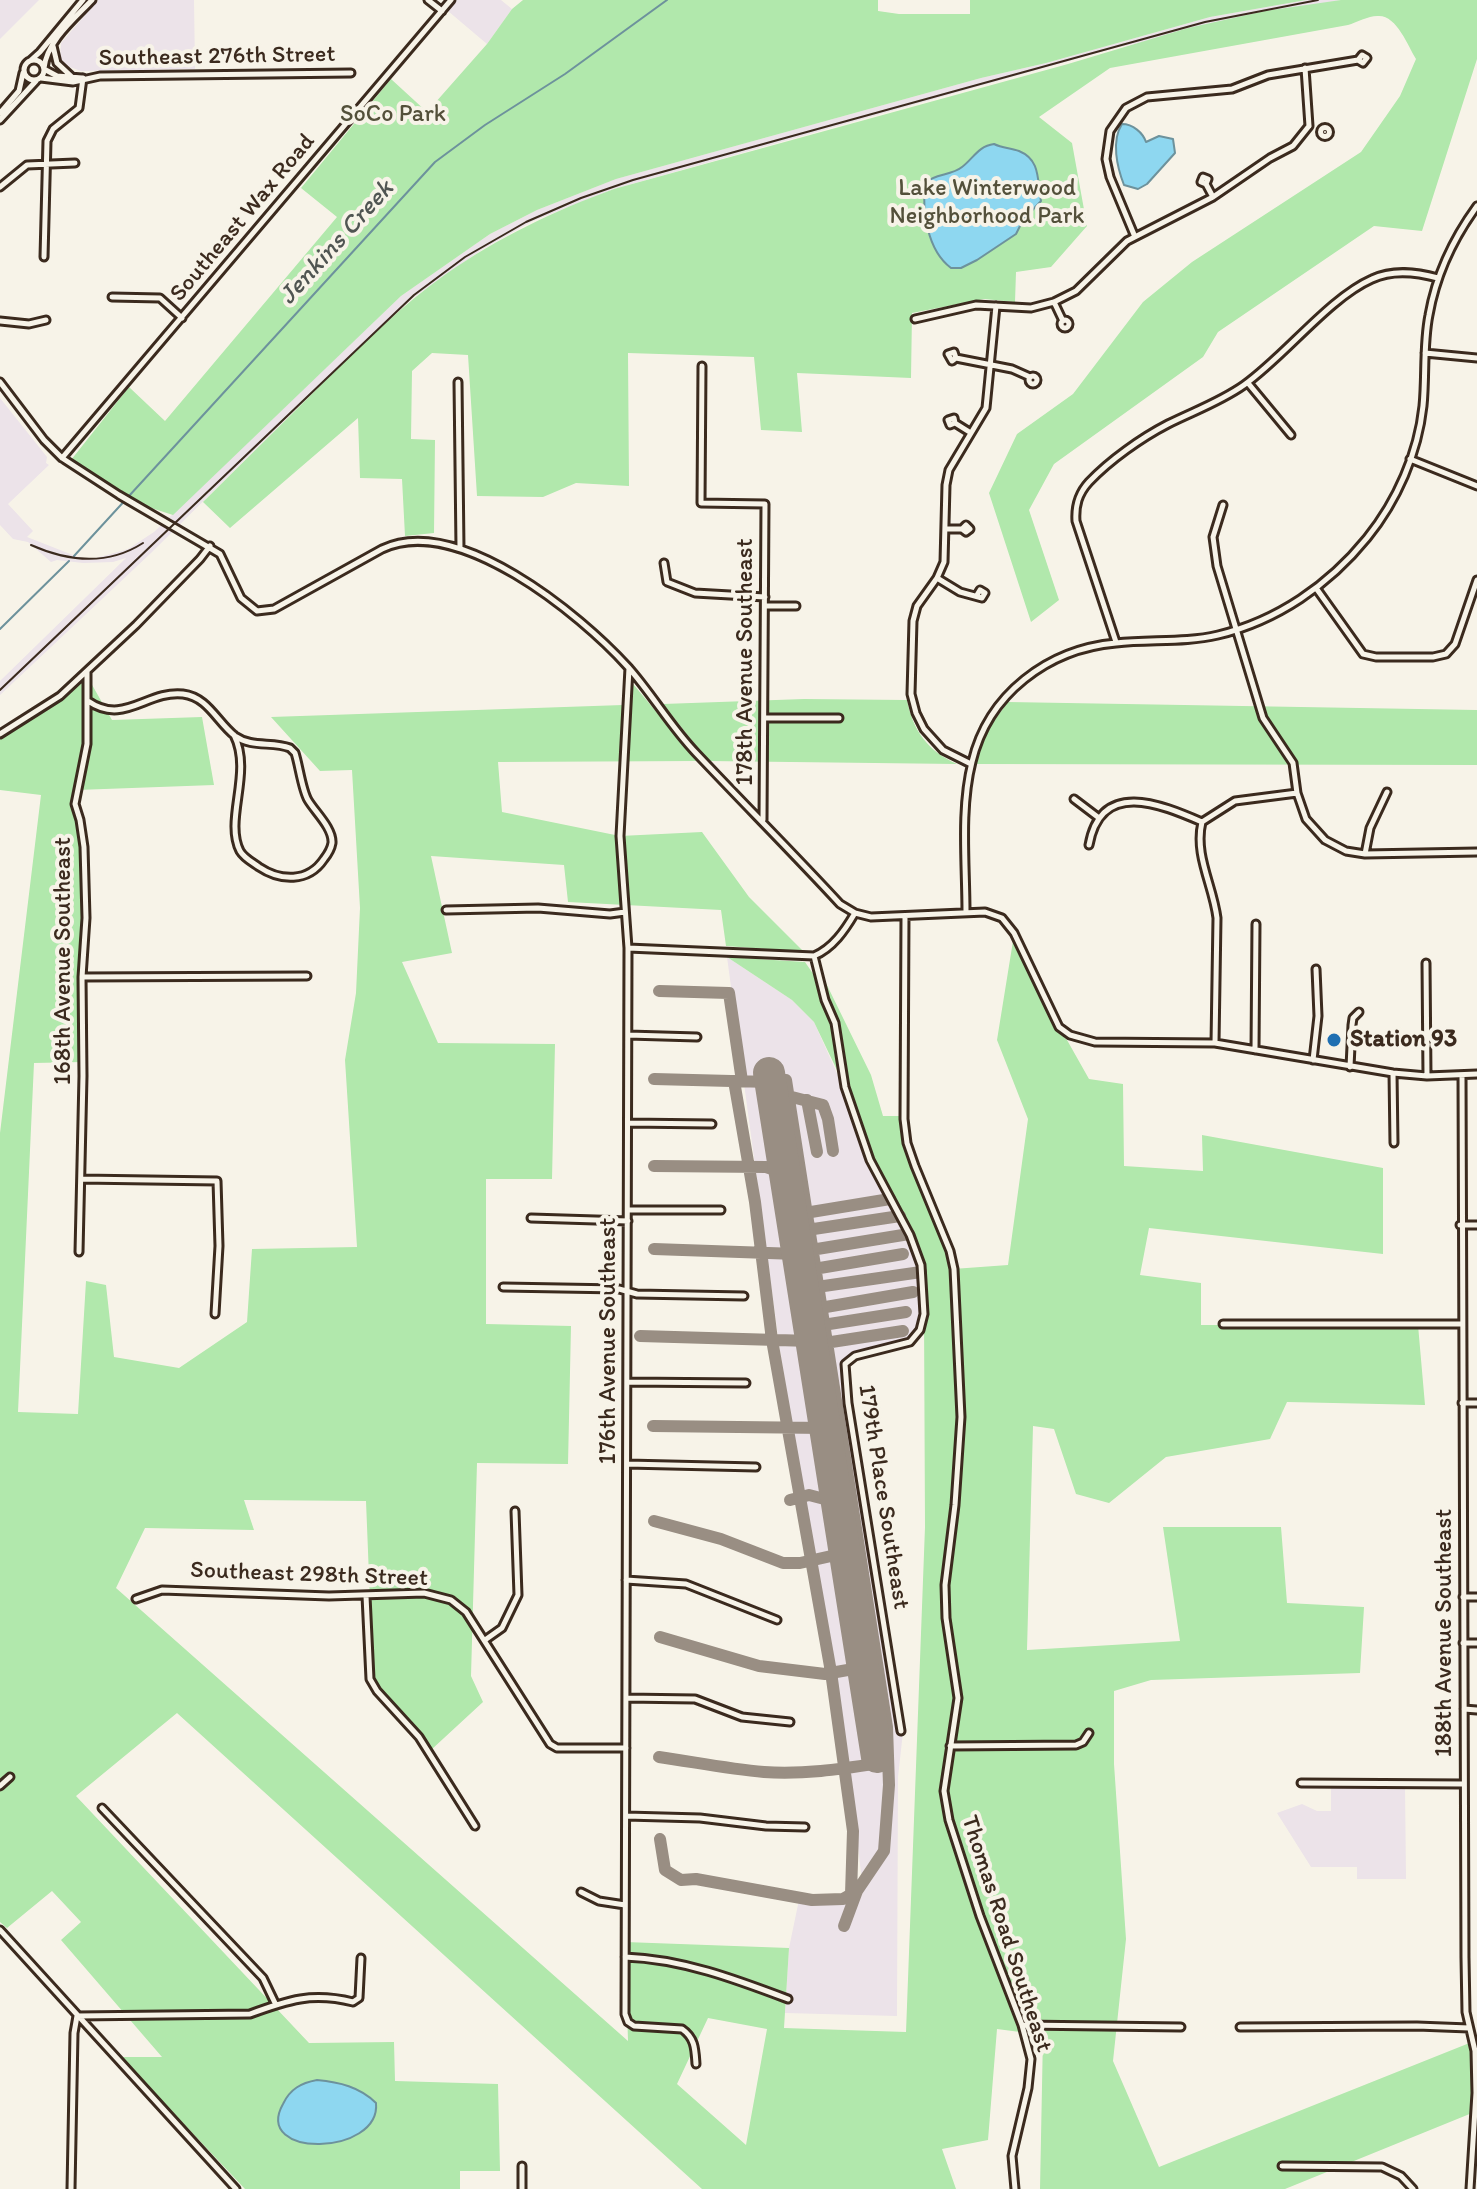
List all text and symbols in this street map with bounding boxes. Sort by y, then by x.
street label: Southeast 276th Street [98,41,336,73]
park label: SoCo Park [340,101,446,129]
street label: Southeast Wax Road [164,128,322,308]
water label: Jenkins Creek [273,174,401,312]
park label: Lake Winterwood Neighborhood Park [889,175,1085,231]
street label: 178th Avenue Southeast [732,538,760,786]
street label: 168th Avenue Southeast [50,837,78,1085]
place label: Station 93 [1350,1026,1457,1054]
marker: Station 93 [1325,1031,1343,1049]
street label: 176th Avenue Southeast [595,1218,623,1464]
street label: 179th Place Southeast [851,1383,915,1611]
street label: 188th Avenue Southeast [1431,1509,1459,1757]
street label: Southeast 298th Street [190,1556,428,1594]
street label: Thomas Road Southeast [954,1812,1058,2056]

